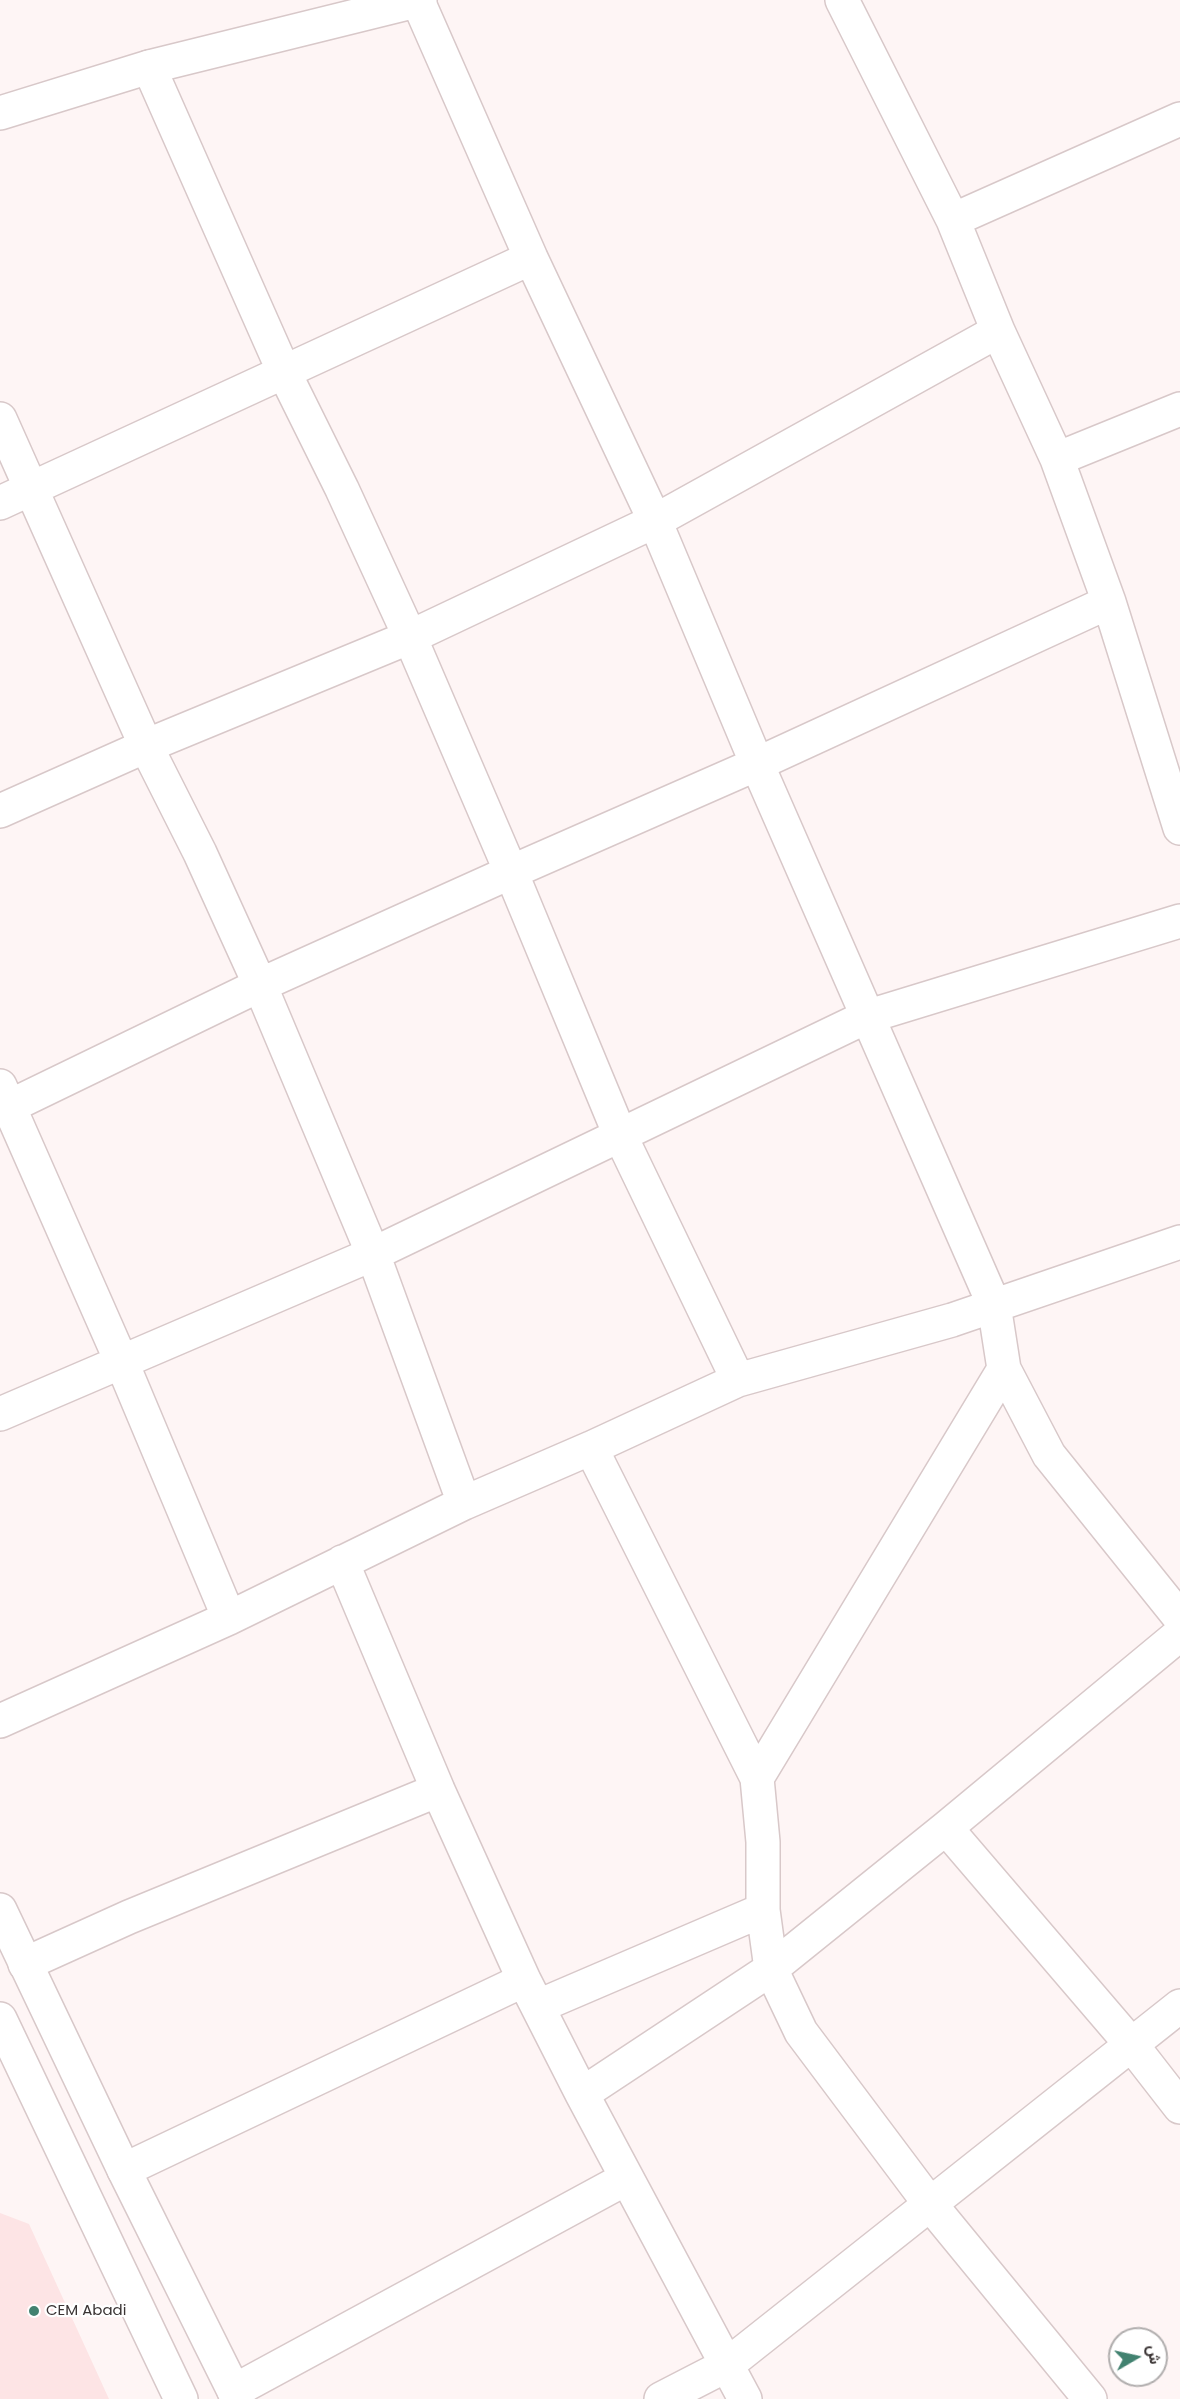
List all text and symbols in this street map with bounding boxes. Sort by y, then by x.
place label: CEM Abadi [46,2302,126,2320]
marker: CEM Abadi [27,2304,41,2318]
north arrow [1108,2327,1168,2387]
text: ش [1141,2343,1167,2366]

